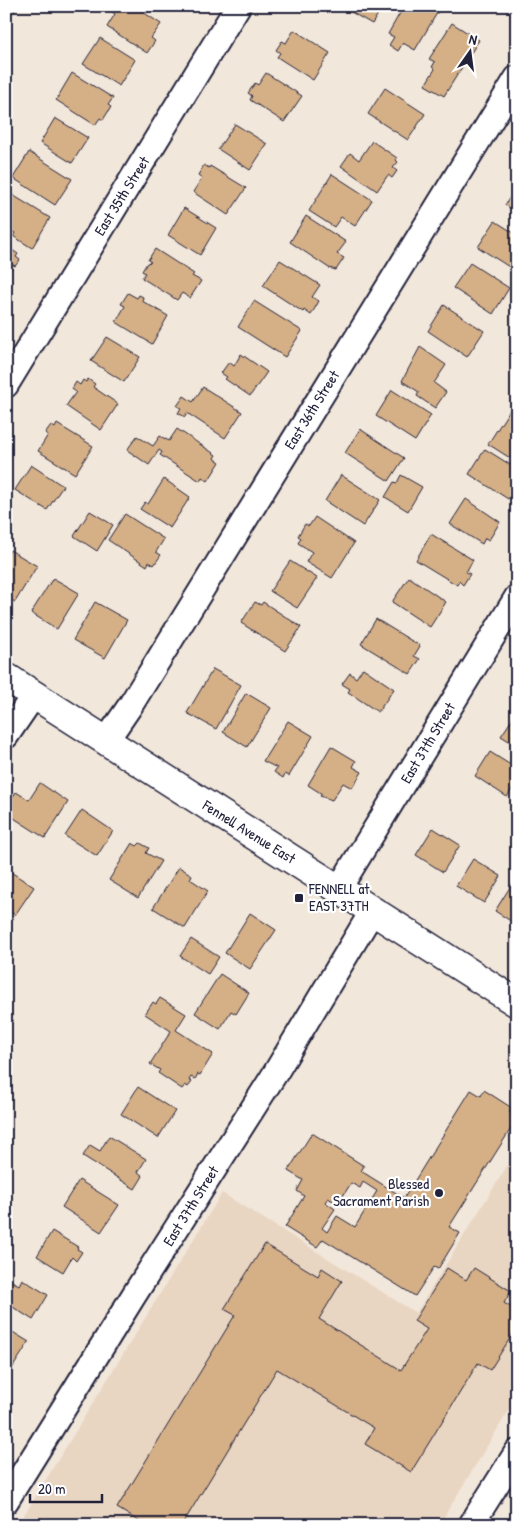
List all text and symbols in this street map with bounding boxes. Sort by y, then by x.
north arrow [446,28,496,78]
text: N [467,29,480,49]
street label: East 35th Street [89,151,155,239]
street label: East 36th Street [279,366,345,453]
street label: East 37th Street [395,698,460,787]
street label: Fennell Avenue East [198,794,300,869]
place label: FENNELL at EAST 37TH [308,878,370,916]
marker: FENNELL at EAST 37TH [293,892,305,904]
street label: East 37th Street [158,1161,224,1250]
place label: Blessed Sacrament Parish [333,1173,429,1211]
marker: Blessed Sacrament Parish [433,1187,445,1199]
scale bar [30,1471,102,1503]
text: 20 m [38,1478,65,1499]

